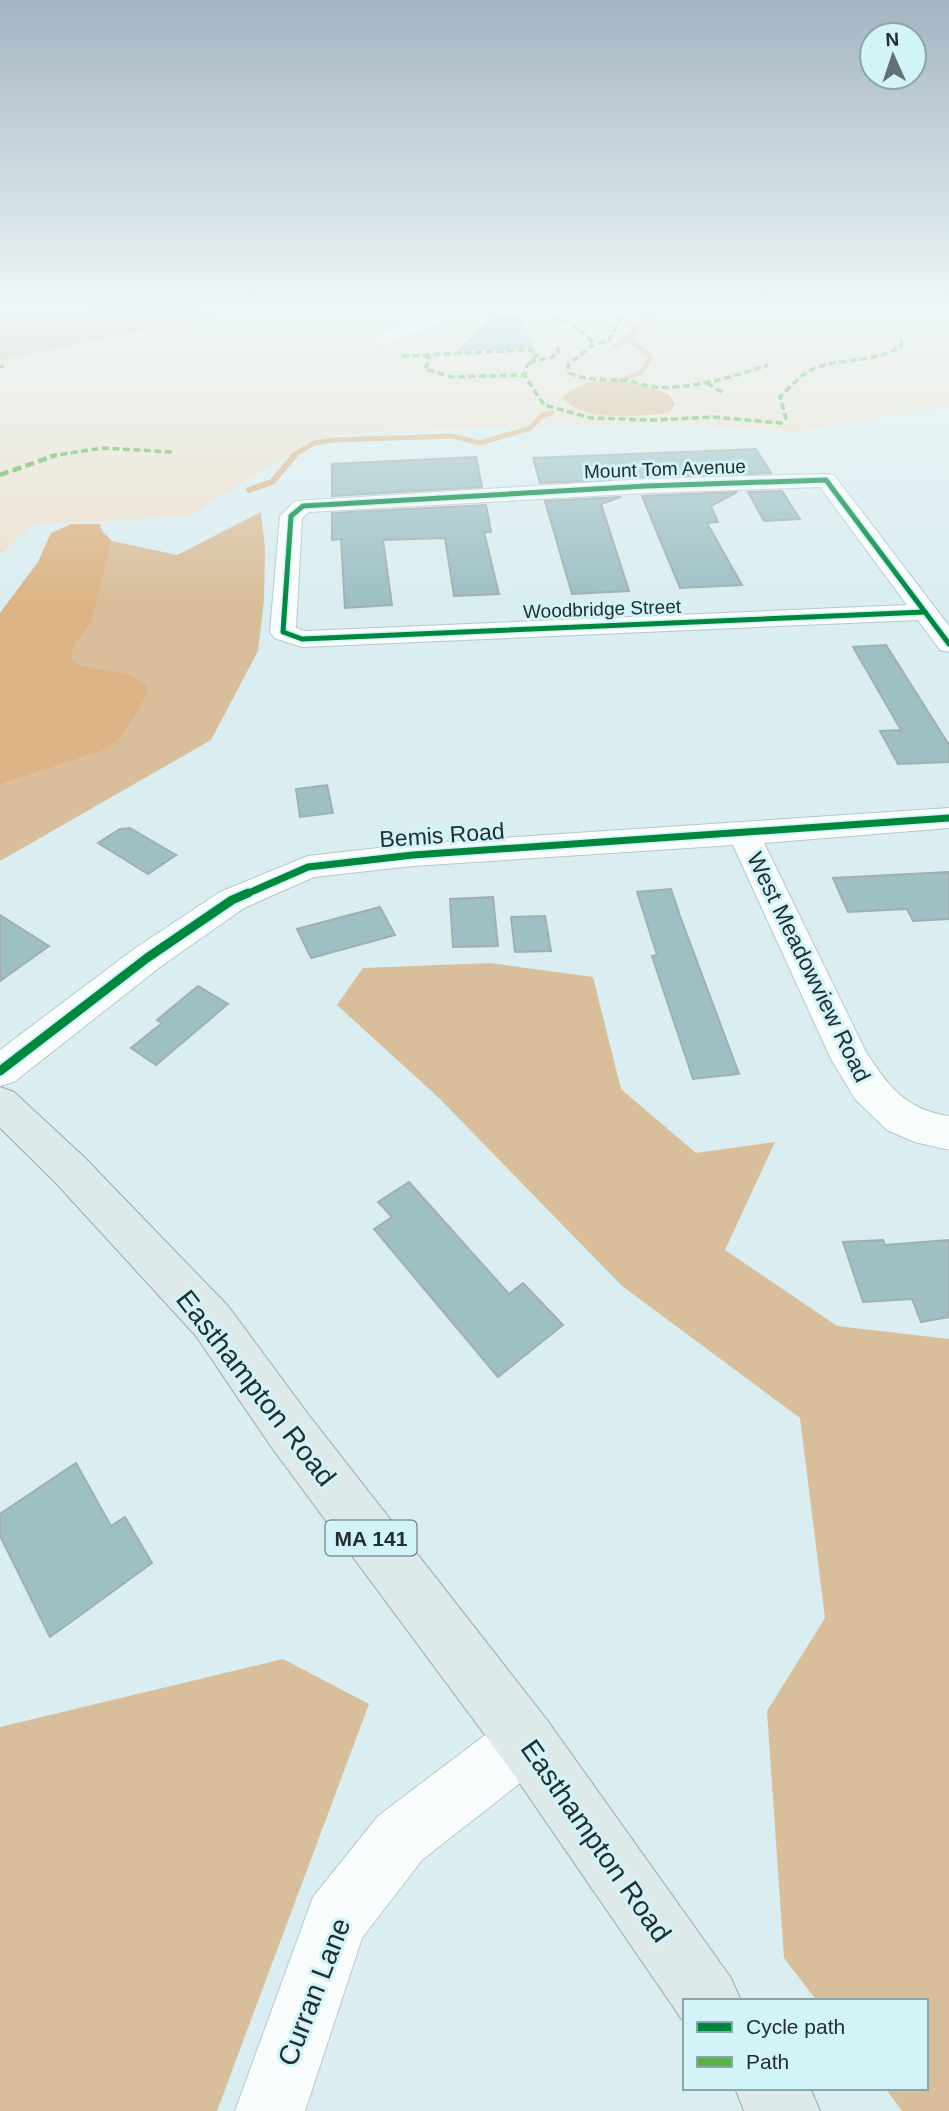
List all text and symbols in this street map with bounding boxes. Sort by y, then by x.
north arrow [858,21,928,91]
text: N [885,29,900,50]
street label: Mount Tom Avenue [584,456,746,482]
street label: Woodbridge Street [523,596,682,622]
street label: Bemis Road [379,818,505,852]
street label: West Meadowview Road [742,848,876,1086]
street label: Easthampton Road [170,1284,342,1492]
road number: MA 141 [326,1520,416,1556]
street label: Easthampton Road [515,1734,677,1948]
street label: Curran Lane [272,1914,356,2070]
legend [683,1999,928,2090]
text: Cycle path [746,2015,845,2038]
text: Path [746,2050,789,2073]

